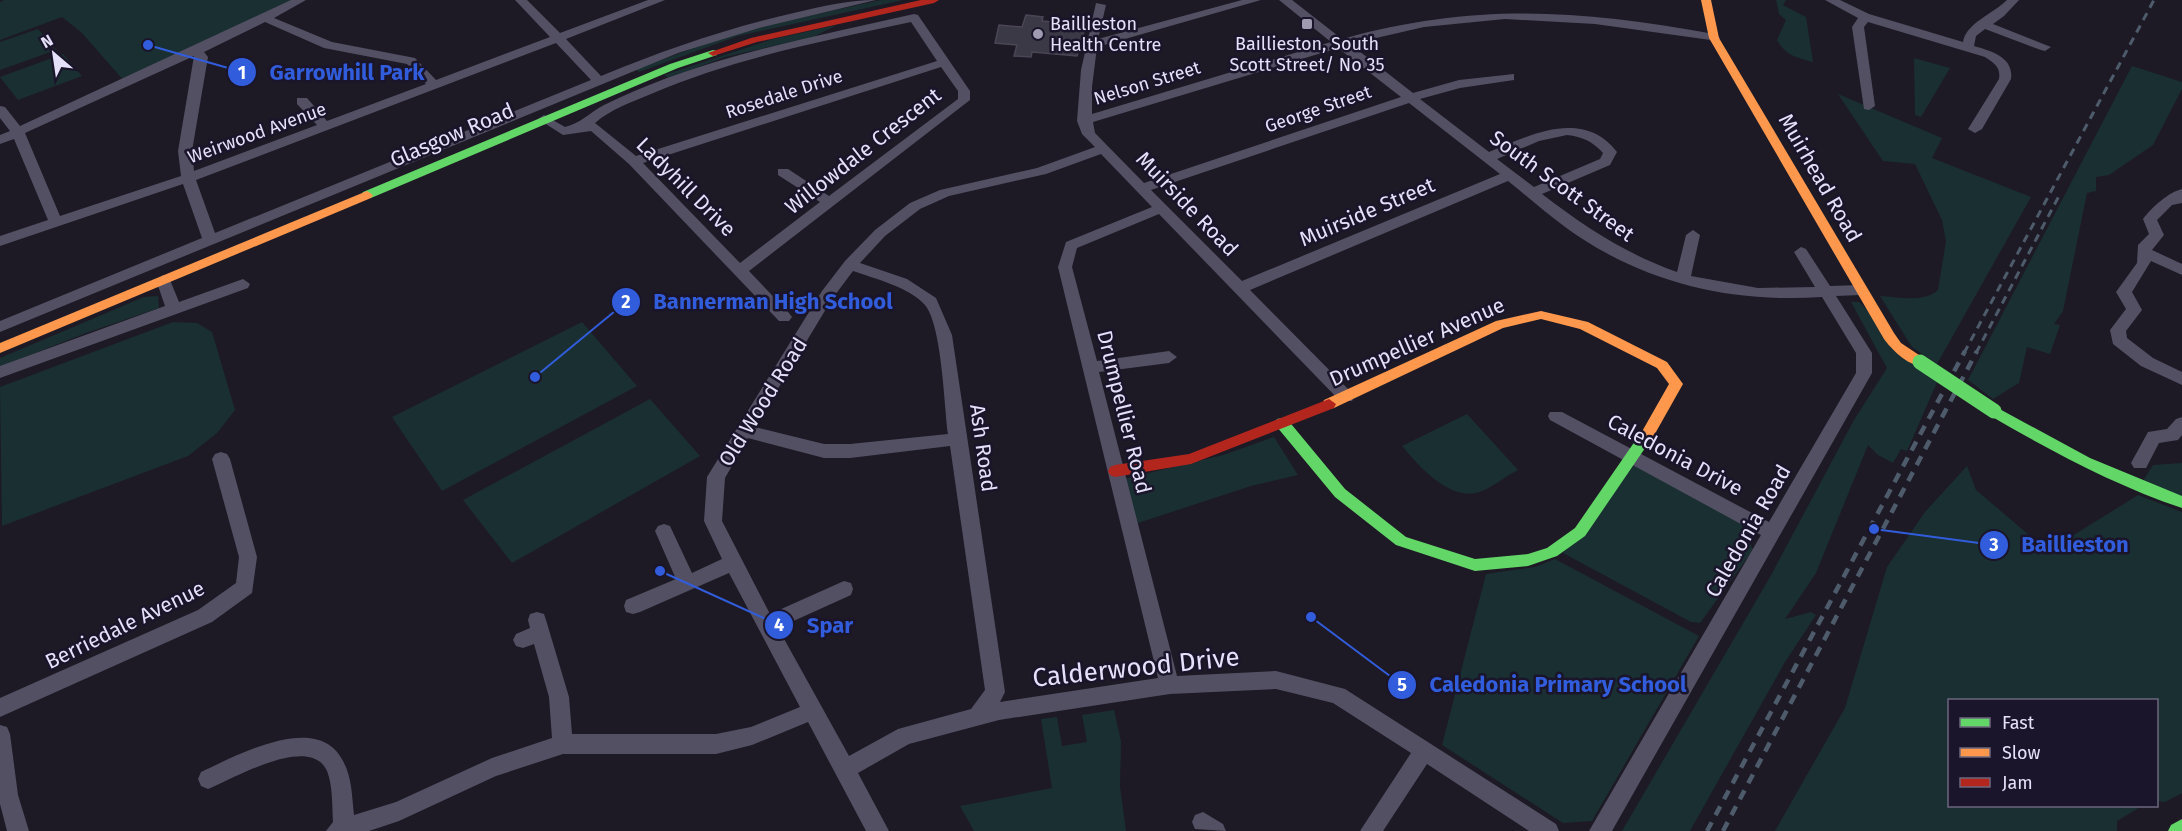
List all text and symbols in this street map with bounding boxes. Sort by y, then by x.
place label: Baillieston Health Centre [1050,13,1161,56]
marker: Baillieston, South Scott Street/ No 35 [1300,17,1314,31]
north arrow [24,24,84,84]
marker: Baillieston Health Centre [1031,27,1045,41]
text: N [38,30,56,52]
place label: Baillieston, South Scott Street/ No 35 [1230,33,1384,76]
callout: Garrowhill Park [227,52,436,92]
street label: Nelson Street [1091,56,1204,110]
text: Garrowhill Park [270,59,425,86]
text: 1 [238,62,246,84]
street label: Rosedale Drive [723,65,845,123]
street label: George Street [1262,80,1374,137]
street label: Willowdale Crescent [780,82,946,220]
street label: Glasgow Road [386,97,518,173]
street label: Weirwood Avenue [185,98,329,168]
street label: Muirhead Road [1773,109,1867,247]
street label: South Scott Street [1485,125,1640,247]
street label: Ladyhill Drive [631,132,741,242]
street label: Muirside Road [1130,146,1244,262]
street label: Muirside Street [1295,172,1439,252]
callout: Bannerman High School [611,282,905,322]
text: Bannerman High School [653,288,893,315]
text: 2 [621,291,631,313]
street label: Drumpellier Avenue [1325,292,1509,392]
street label: Drumpellier Road [1091,328,1157,496]
street label: Old Wood Road [713,333,813,471]
street label: Ash Road [964,403,1002,493]
street label: Caledonia Drive [1603,408,1747,502]
street label: Caledonia Road [1700,460,1796,602]
callout: Baillieston [1979,525,2141,565]
text: Baillieston [2021,531,2129,558]
text: 3 [1988,534,1999,556]
street label: Berriedale Avenue [41,575,209,675]
callout: Spar [764,605,865,645]
text: Spar [807,612,853,639]
text: 4 [774,614,784,636]
street label: Calderwood Drive [1031,641,1241,694]
callout: Caledonia Primary School [1387,665,1698,705]
text: Caledonia Primary School [1430,671,1687,698]
text: 5 [1397,674,1407,696]
legend [1948,699,2158,807]
text: Fast [2002,712,2035,734]
text: Slow [2002,742,2041,764]
text: Jam [2002,772,2033,794]

